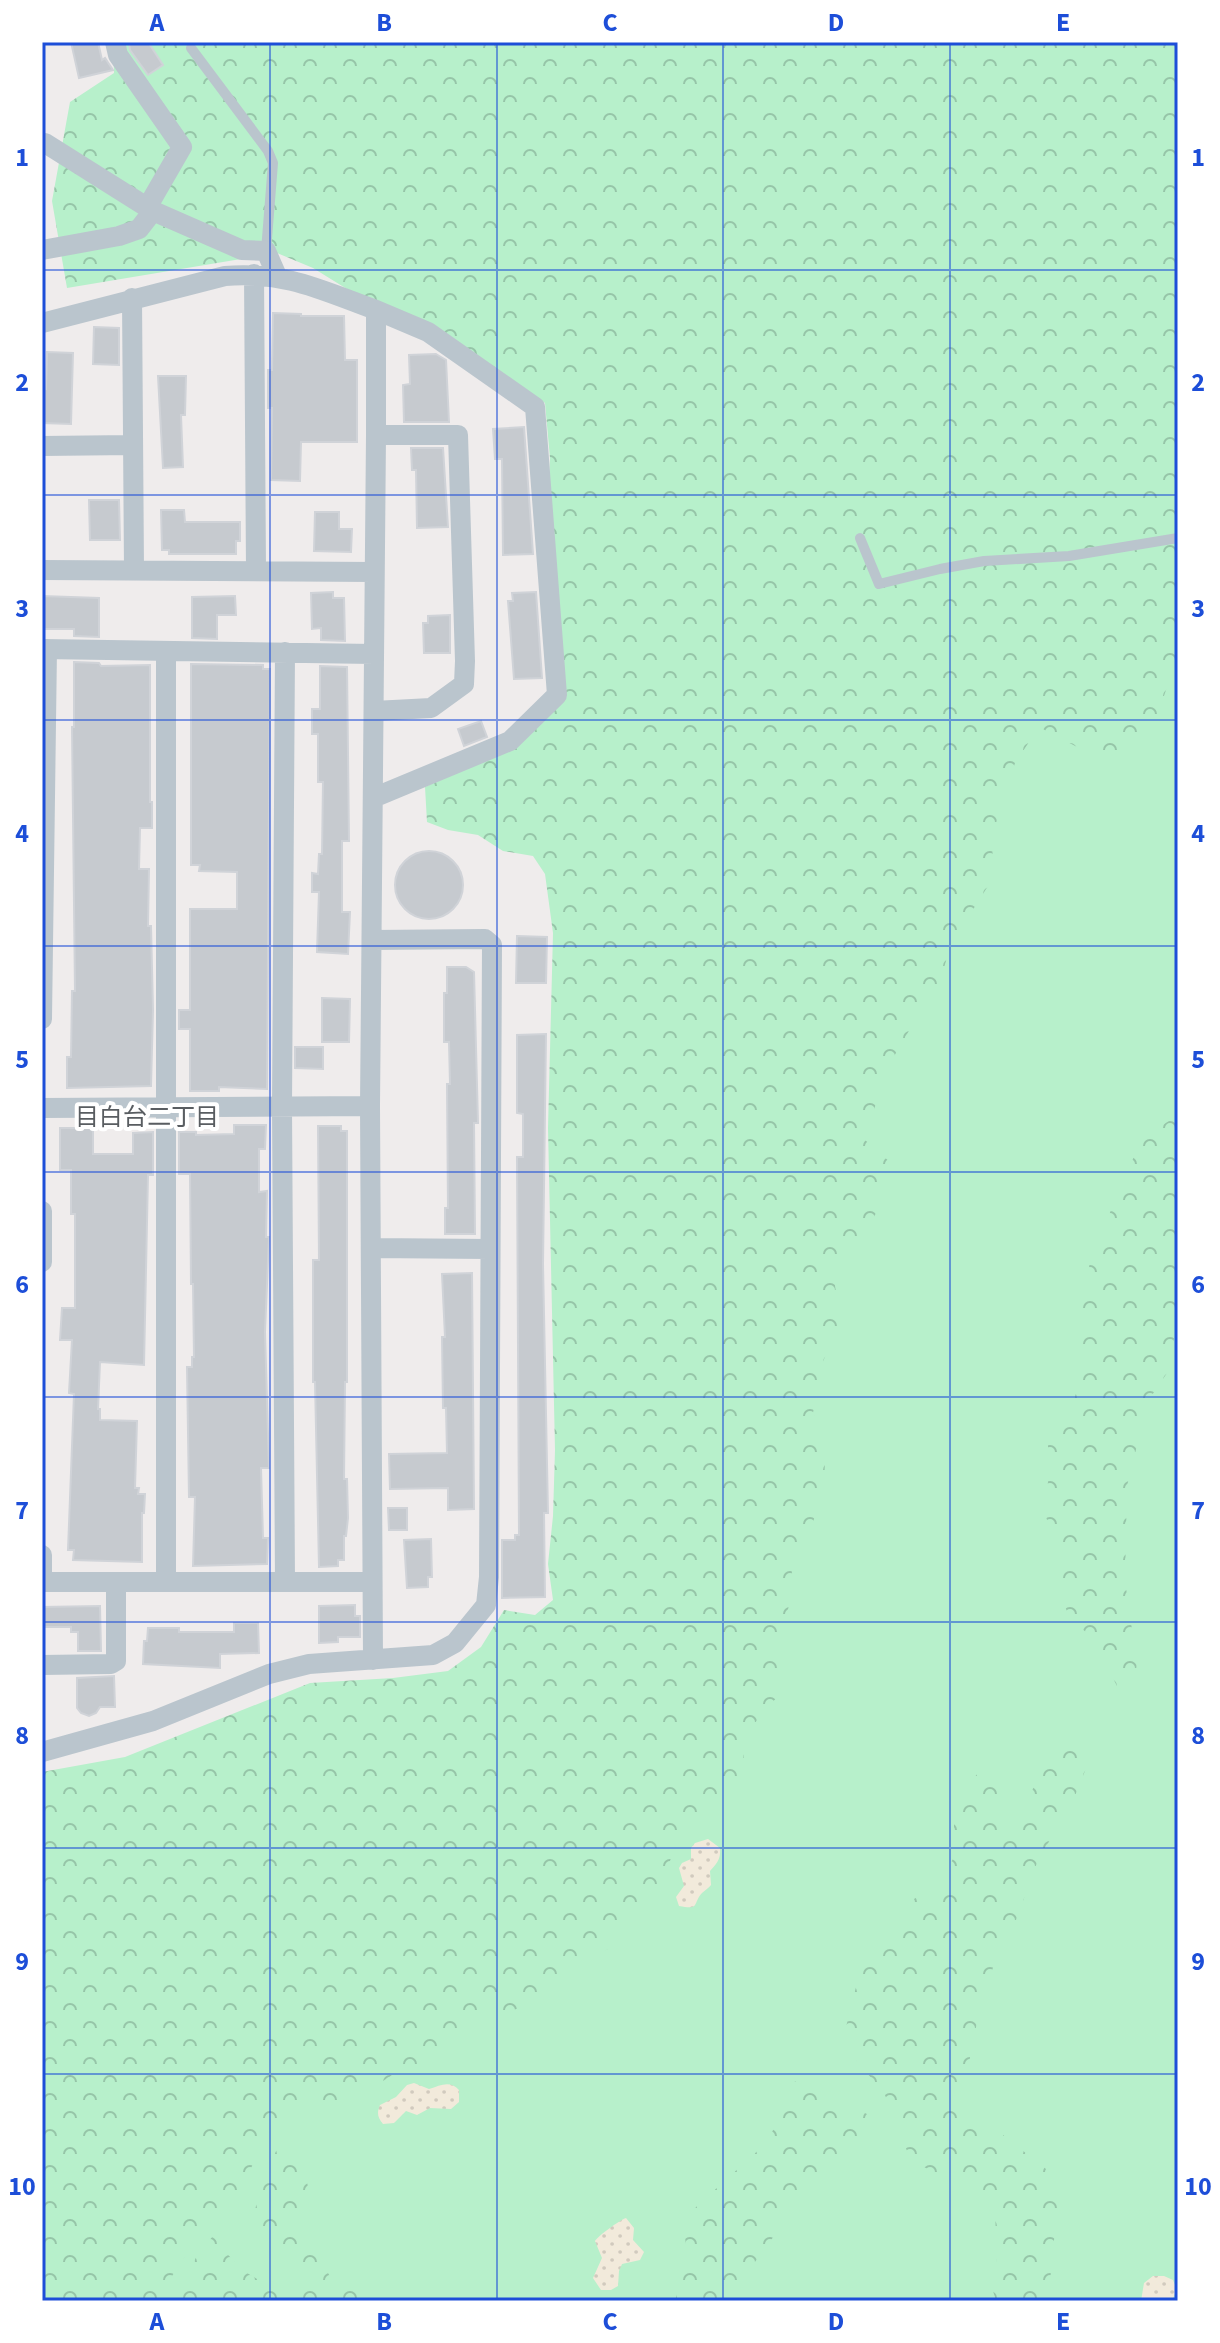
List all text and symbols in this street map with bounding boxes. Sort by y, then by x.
text: A [149,4,166,41]
text: B [376,4,392,41]
text: C [602,4,618,41]
text: D [828,4,844,41]
text: E [1056,4,1070,41]
text: 1 [15,139,29,176]
text: 1 [1191,139,1205,176]
text: 2 [15,364,29,401]
text: 2 [1191,364,1205,401]
text: 3 [15,590,29,627]
text: 3 [1191,590,1205,627]
text: 4 [15,815,29,852]
text: 4 [1191,815,1205,852]
text: 5 [15,1041,29,1078]
text: 5 [1191,1041,1205,1078]
district label: 目白台二丁目 [75,1100,219,1135]
text: 6 [15,1266,29,1303]
text: 6 [1191,1266,1205,1303]
text: 7 [15,1492,29,1529]
text: 7 [1191,1492,1205,1529]
text: 8 [15,1717,29,1754]
text: 8 [1191,1717,1205,1754]
text: 9 [15,1943,29,1980]
text: 9 [1191,1943,1205,1980]
text: 10 [8,2168,36,2205]
text: 10 [1184,2168,1212,2205]
text: A [149,2303,166,2340]
text: B [376,2303,392,2340]
text: C [602,2303,618,2340]
text: D [828,2303,844,2340]
text: E [1056,2303,1070,2340]

